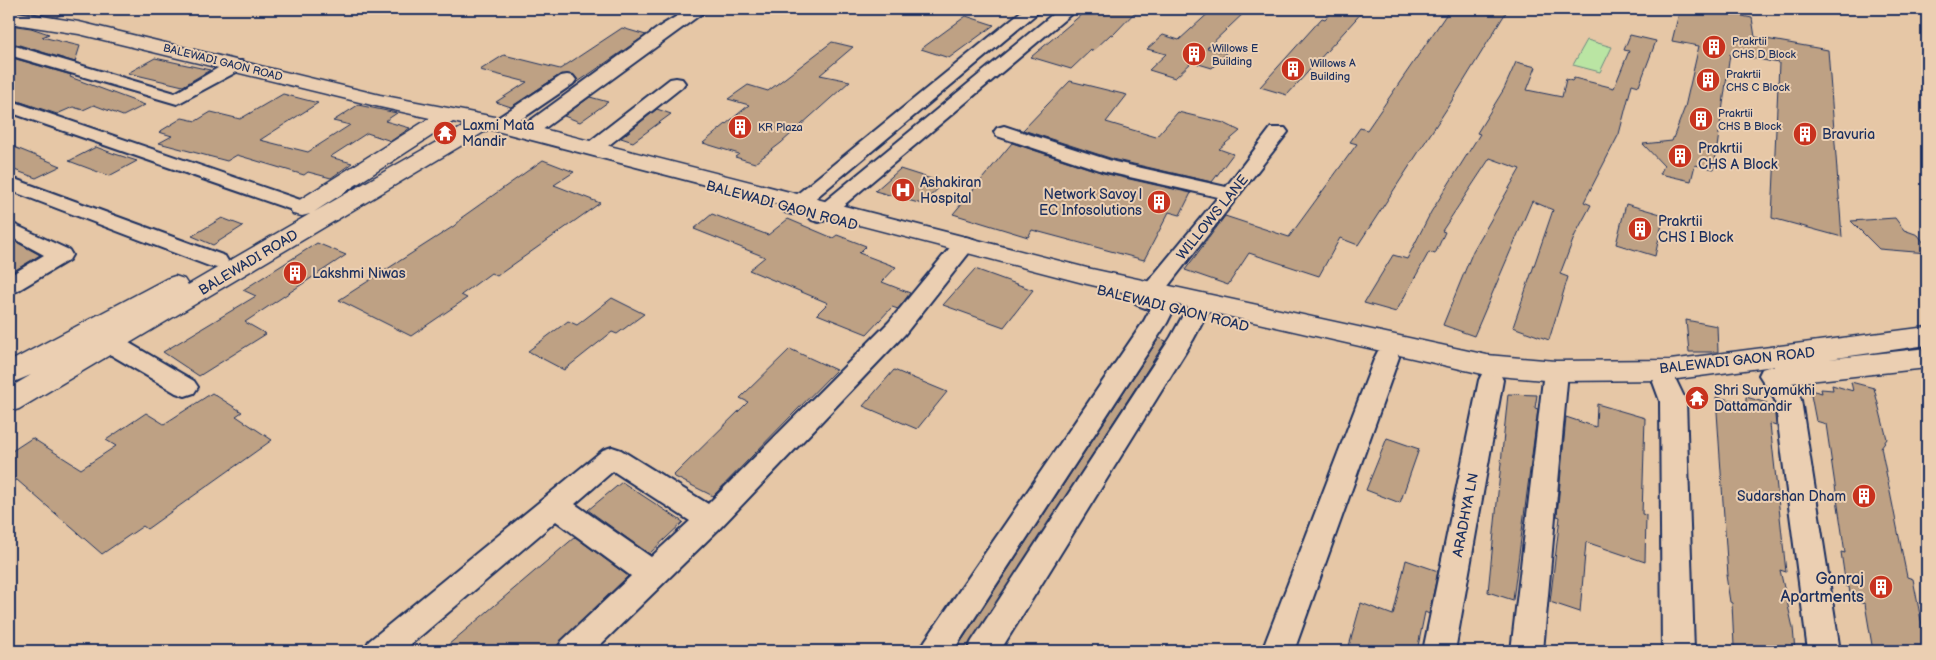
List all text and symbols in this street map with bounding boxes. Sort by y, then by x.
building icon: Prakrtii CHS D Block [1701,34,1727,60]
place label: Prakrtii CHS D Block [1732,35,1796,61]
street label: BALEWADI GAON ROAD [162,41,284,84]
building icon: Willows E Building [1181,41,1207,67]
place label: Willows E Building [1212,42,1258,68]
building icon: Willows A Building [1280,56,1306,82]
place label: Willows A Building [1310,57,1356,83]
building icon: Prakrtii CHS C Block [1695,67,1721,93]
place label: Prakrtii CHS C Block [1726,68,1790,94]
building icon: Prakrtii CHS B Block [1688,106,1714,132]
place label: Prakrtii CHS B Block [1718,107,1782,133]
building icon: KR Plaza [727,114,753,140]
place label: Laxmi Mata Mandir [462,117,535,150]
temple icon: Laxmi Mata Mandir [432,120,458,146]
place label: KR Plaza [758,121,803,134]
building icon: Bravuria [1792,121,1818,147]
place label: Bravuria [1822,126,1875,143]
place label: Prakrtii CHS A Block [1698,140,1778,173]
building icon: Prakrtii CHS A Block [1667,143,1693,169]
street label: WILLOWS LANE [1173,171,1252,263]
place label: Ashakiran Hospital [920,174,981,207]
street label: BALEWADI GAON ROAD [704,177,860,234]
hospital icon: Ashakiran Hospital [890,177,916,203]
place label: Network Savoy | EC Infosolutions [1039,186,1142,219]
building icon: Network Savoy | EC Infosolutions [1146,189,1172,215]
place label: Prakrtii CHS I Block [1658,213,1734,246]
building icon: Prakrtii CHS I Block [1627,216,1653,242]
street label: BALEWADI ROAD [195,226,301,299]
building icon: Lakshmi Niwas [282,260,308,286]
place label: Lakshmi Niwas [312,265,406,282]
street label: BALEWADI GAON ROAD [1095,281,1251,336]
street label: BALEWADI GAON ROAD [1658,344,1816,377]
place label: Shri Suryamukhi Dattamandir [1714,382,1815,415]
temple icon: Shri Suryamukhi Dattamandir [1684,385,1710,411]
street label: ARADHYA LN [1449,472,1482,559]
building icon: Sudarshan Dham [1851,483,1877,509]
place label: Sudarshan Dham [1737,488,1846,505]
place label: Ganraj Apartments [1781,570,1864,607]
building icon: Ganraj Apartments [1868,574,1894,600]

